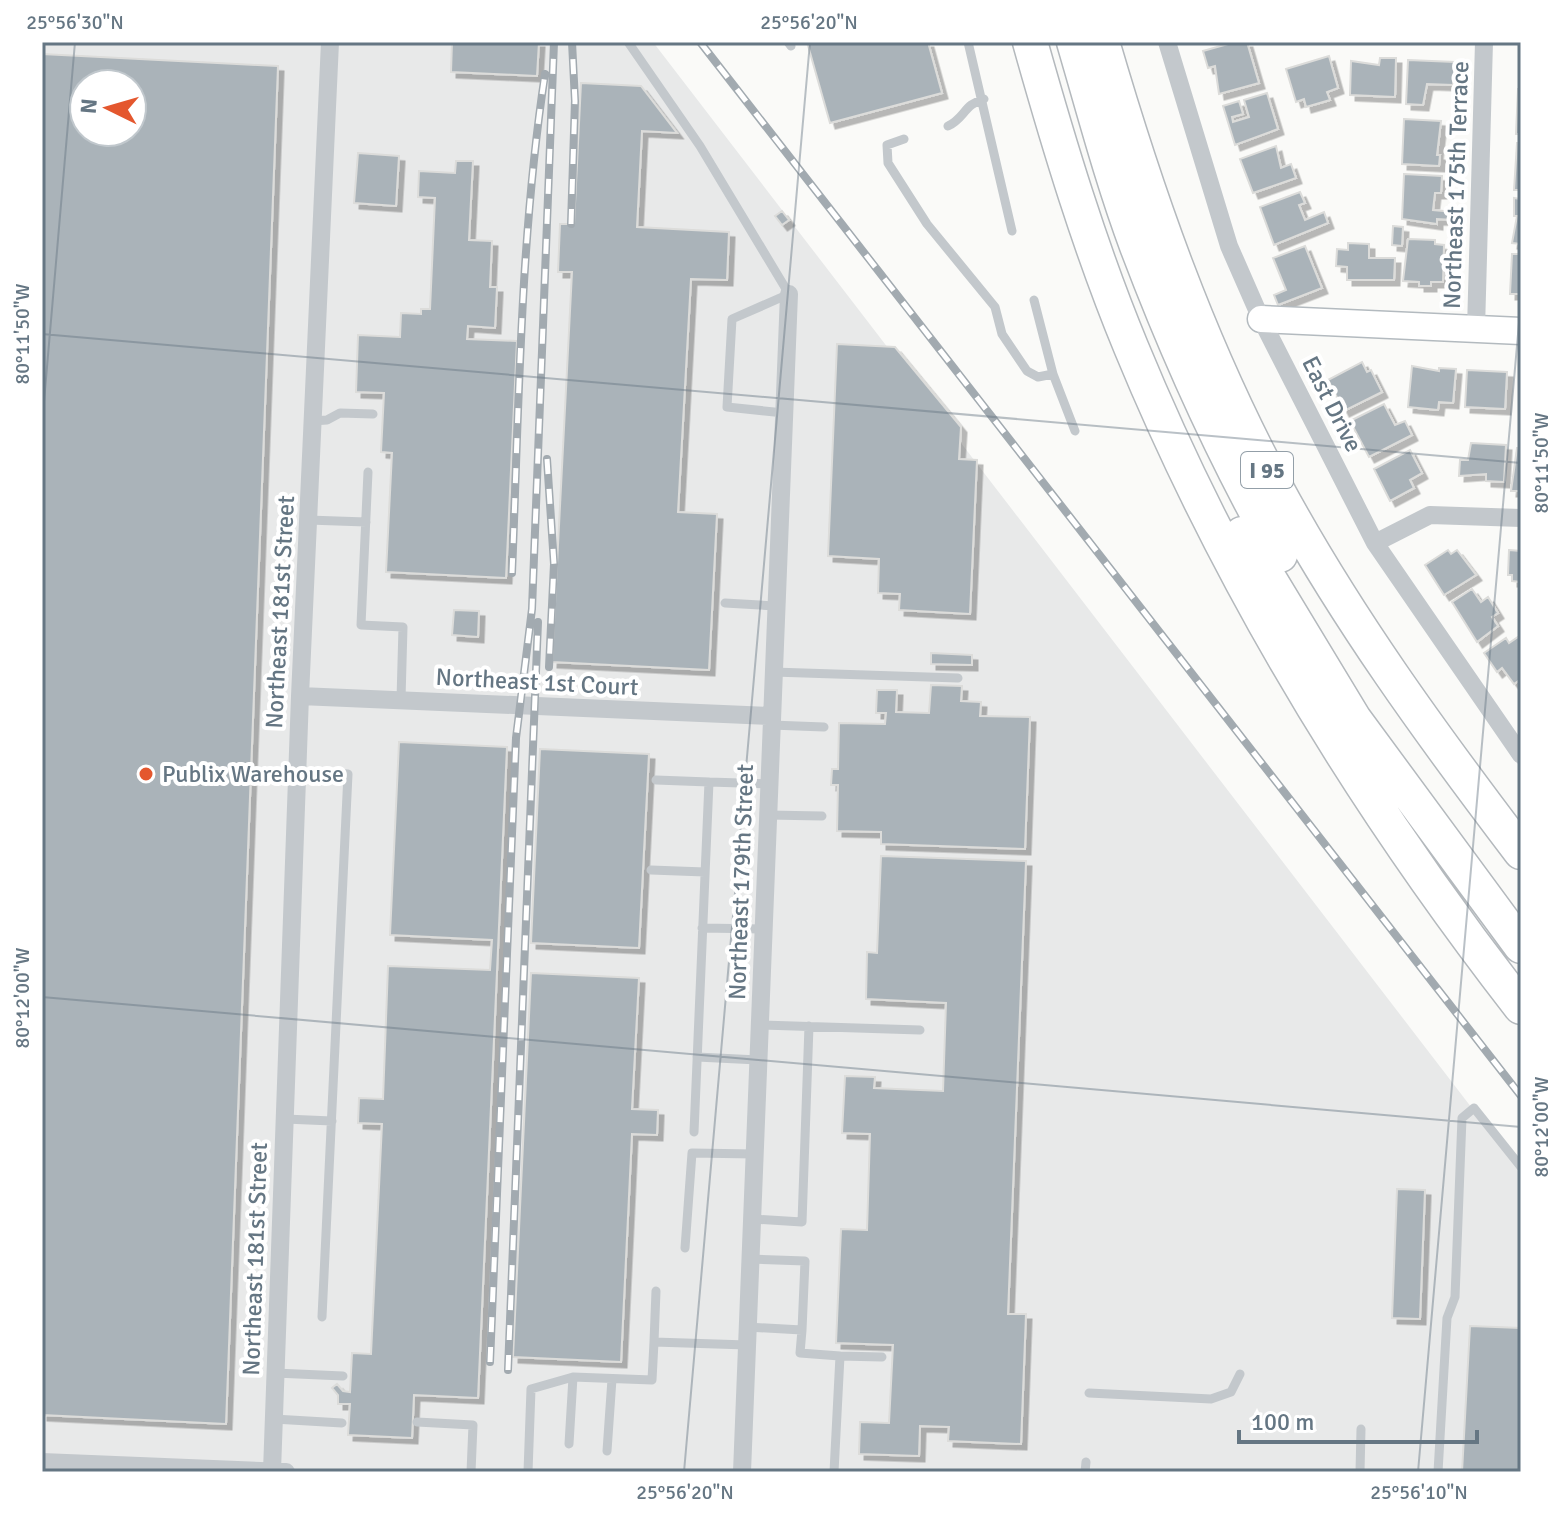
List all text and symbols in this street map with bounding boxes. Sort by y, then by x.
text: 25°56'30"N [26,10,124,35]
text: 25°56'20"N [760,10,858,35]
street label: Northeast 175th Terrace [1437,60,1475,310]
north arrow [68,68,148,148]
text: N [74,97,103,115]
text: 80°11'50"W [10,283,35,385]
street label: East Drive [1295,351,1369,457]
text: 80°11'50"W [1529,412,1554,514]
road number: I 95 [1241,452,1293,488]
street label: Northeast 181st Street [259,495,301,729]
street label: Northeast 1st Court [435,662,639,702]
place label: Publix Warehouse [162,759,344,789]
street label: Northeast 179th Street [722,763,760,1001]
marker: Publix Warehouse [137,765,155,783]
text: 80°12'00"W [10,947,35,1049]
text: 80°12'00"W [1529,1076,1554,1178]
street label: Northeast 181st Street [236,1142,274,1376]
scale bar [1239,1394,1477,1444]
text: 100 m [1251,1407,1314,1437]
text: 25°56'20"N [636,1480,734,1505]
text: 25°56'10"N [1370,1480,1468,1505]

